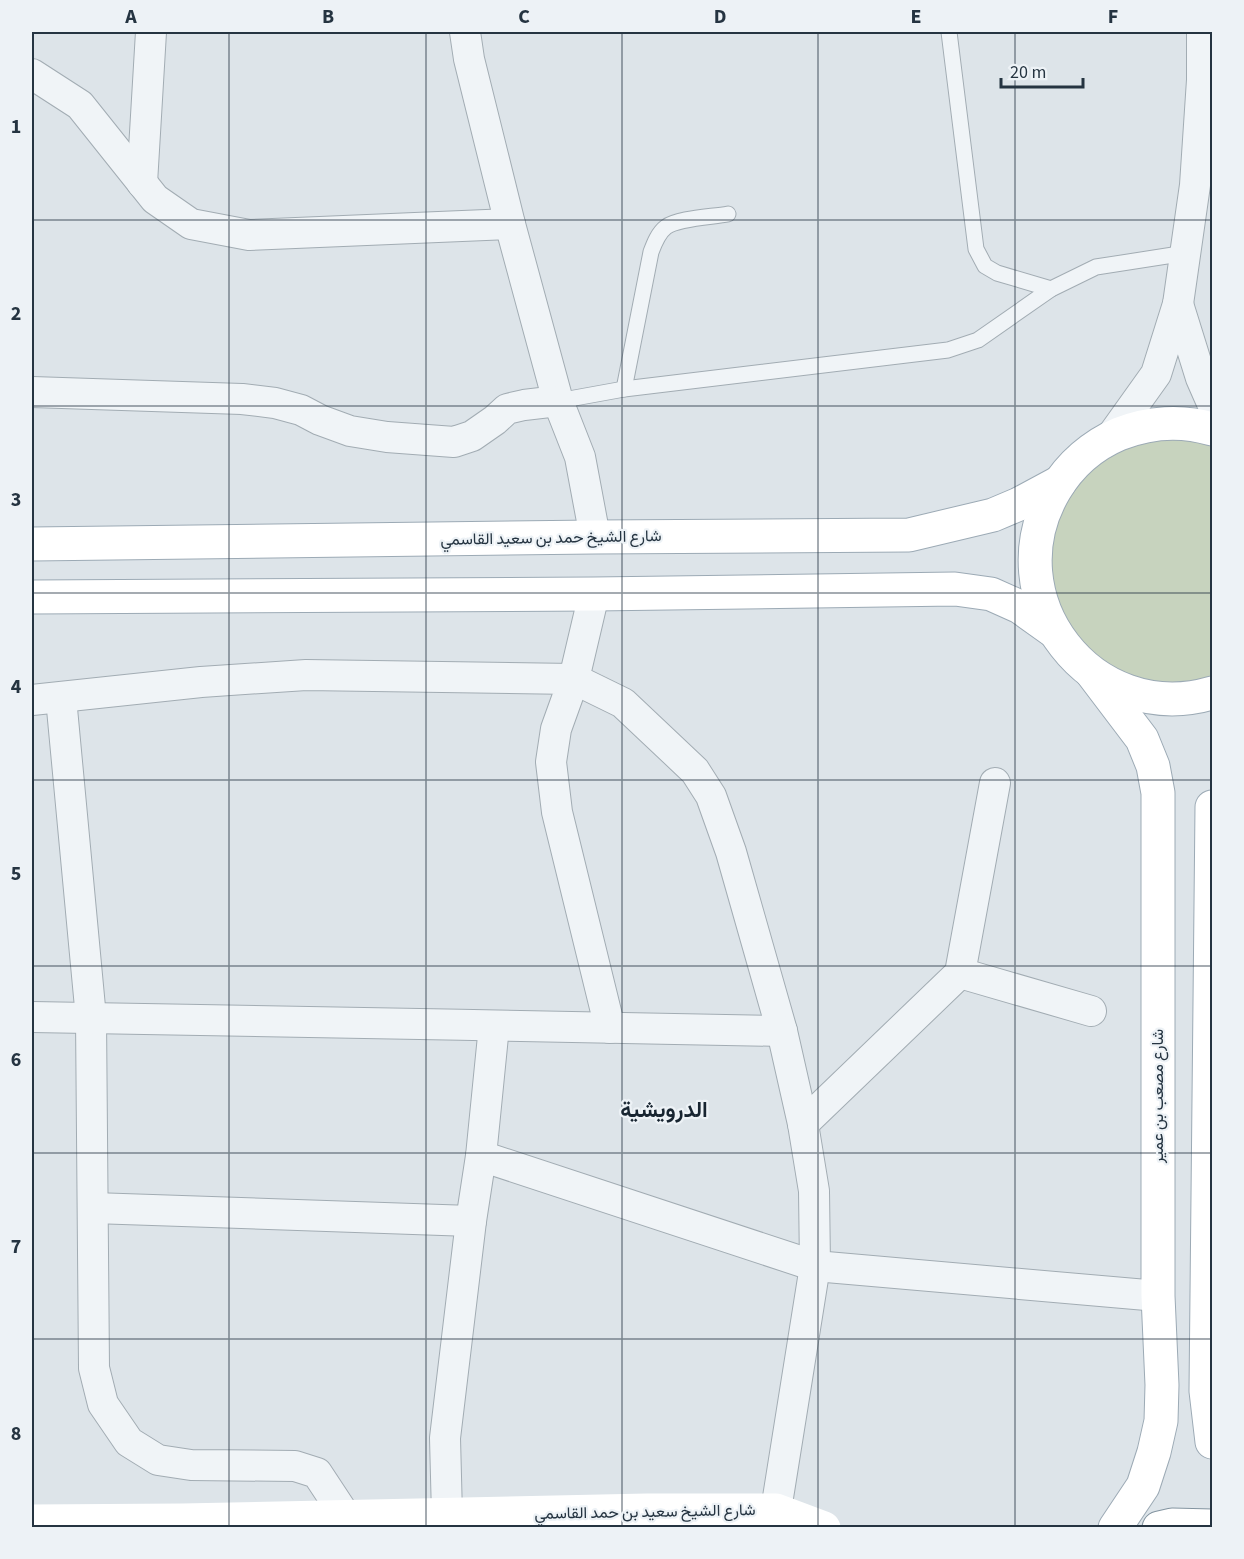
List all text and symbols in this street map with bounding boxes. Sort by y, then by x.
text: A [124,3,137,31]
text: B [322,3,334,31]
text: C [518,3,530,31]
text: D [714,3,726,31]
text: E [911,3,921,31]
text: F [1108,3,1118,31]
scale bar [1001,51,1084,89]
text: 20 m [1010,60,1046,85]
text: 1 [11,113,21,141]
text: 2 [11,300,21,328]
text: 3 [11,486,21,514]
street label: شارع الشيخ حمد بن سعيد القاسمي [440,525,662,553]
text: 4 [11,673,22,701]
text: 5 [11,860,21,888]
street label: شارع مصعب بن عمير [1147,1029,1169,1164]
text: 6 [11,1046,21,1074]
district label: الدرويشية [620,1094,708,1126]
text: 7 [11,1233,21,1261]
text: 8 [11,1420,21,1448]
street label: شارع الشيخ سعيد بن حمد القاسمي [534,1499,756,1527]

